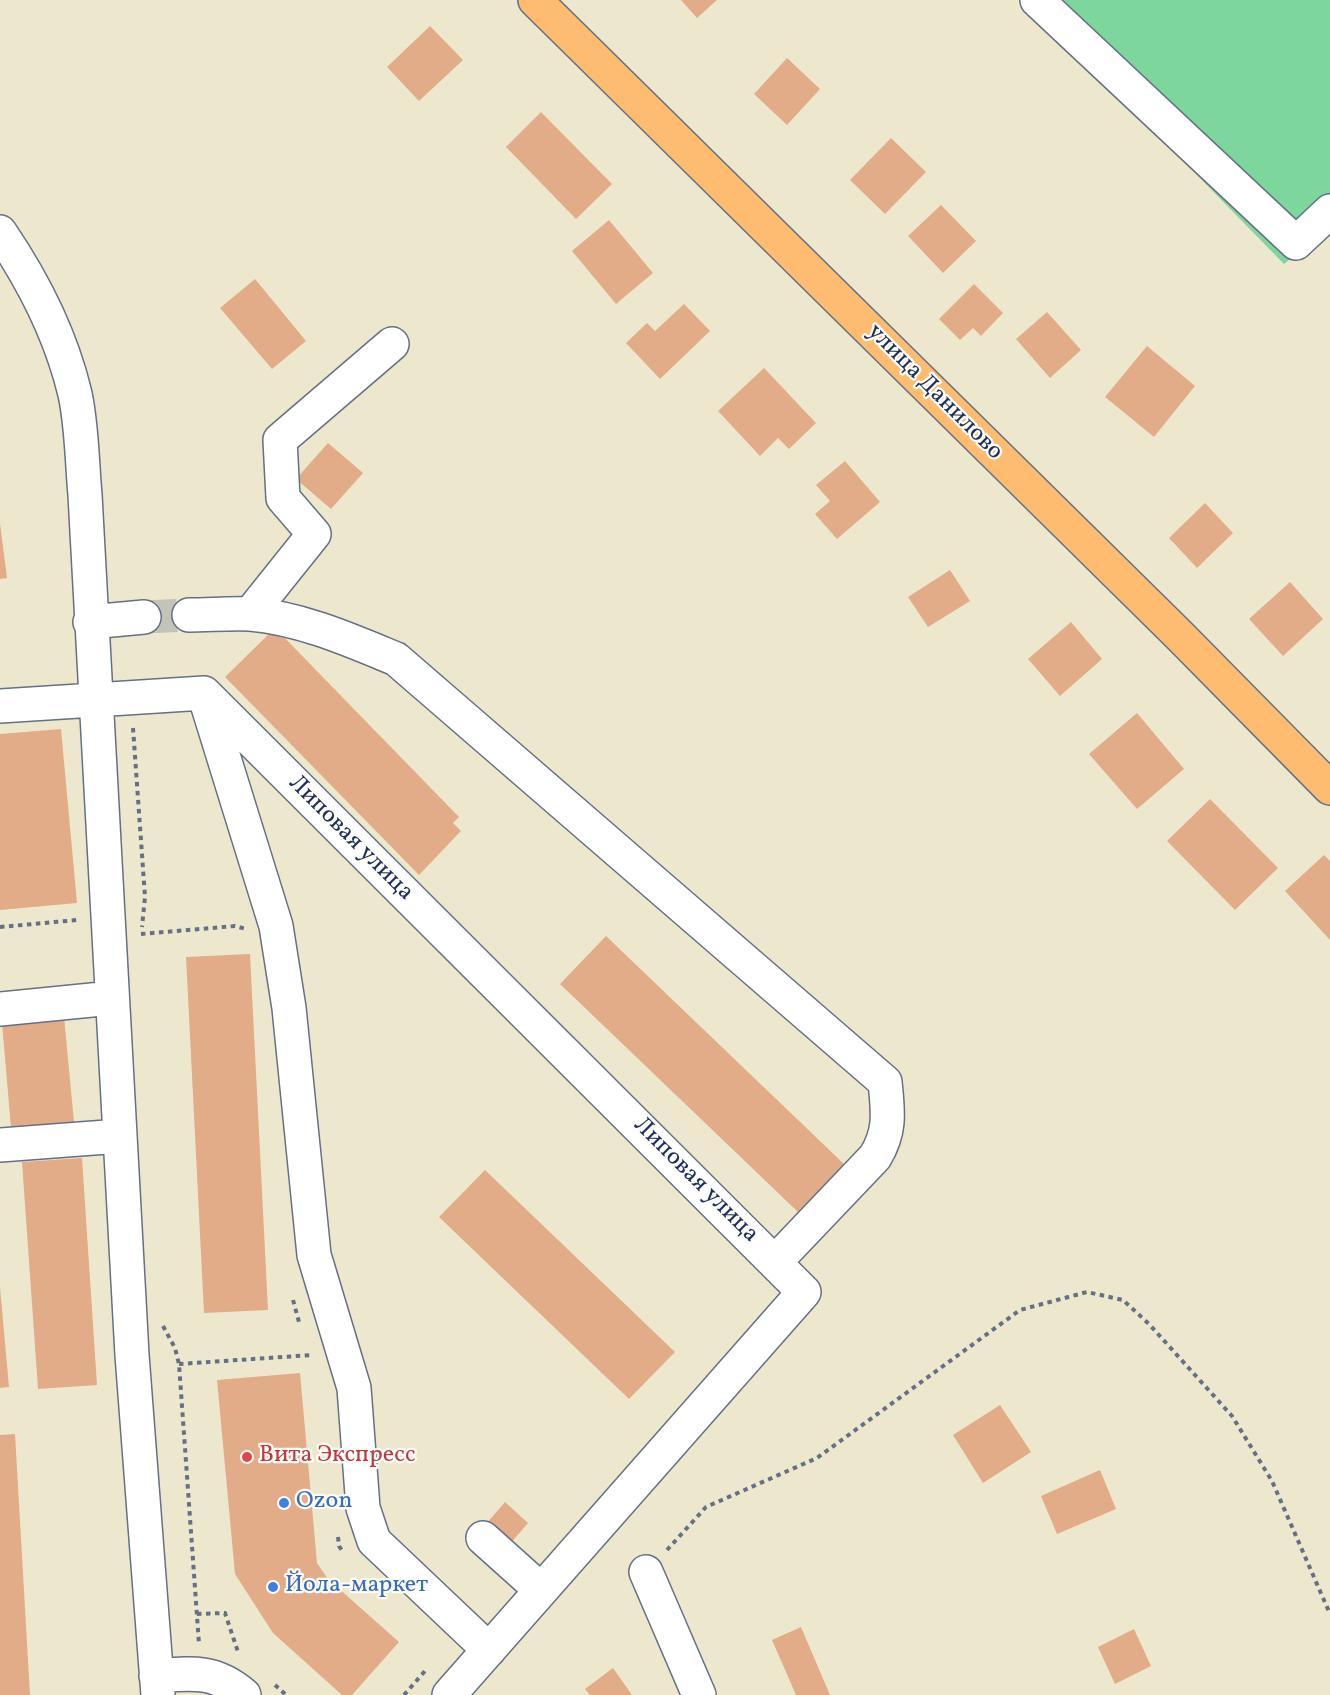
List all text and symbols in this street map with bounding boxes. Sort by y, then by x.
street label: улица Данилово [860,319,1008,467]
street label: Липовая улица [281,770,419,908]
street label: Липовая улица [626,1112,764,1250]
place label: Вита Экспресс [259,1443,416,1471]
marker: Вита Экспресс [240,1450,254,1464]
place label: Ozon [296,1489,353,1517]
marker: Ozon [277,1496,291,1510]
place label: Йола-маркет [285,1573,428,1601]
marker: Йола-маркет [266,1580,280,1594]

